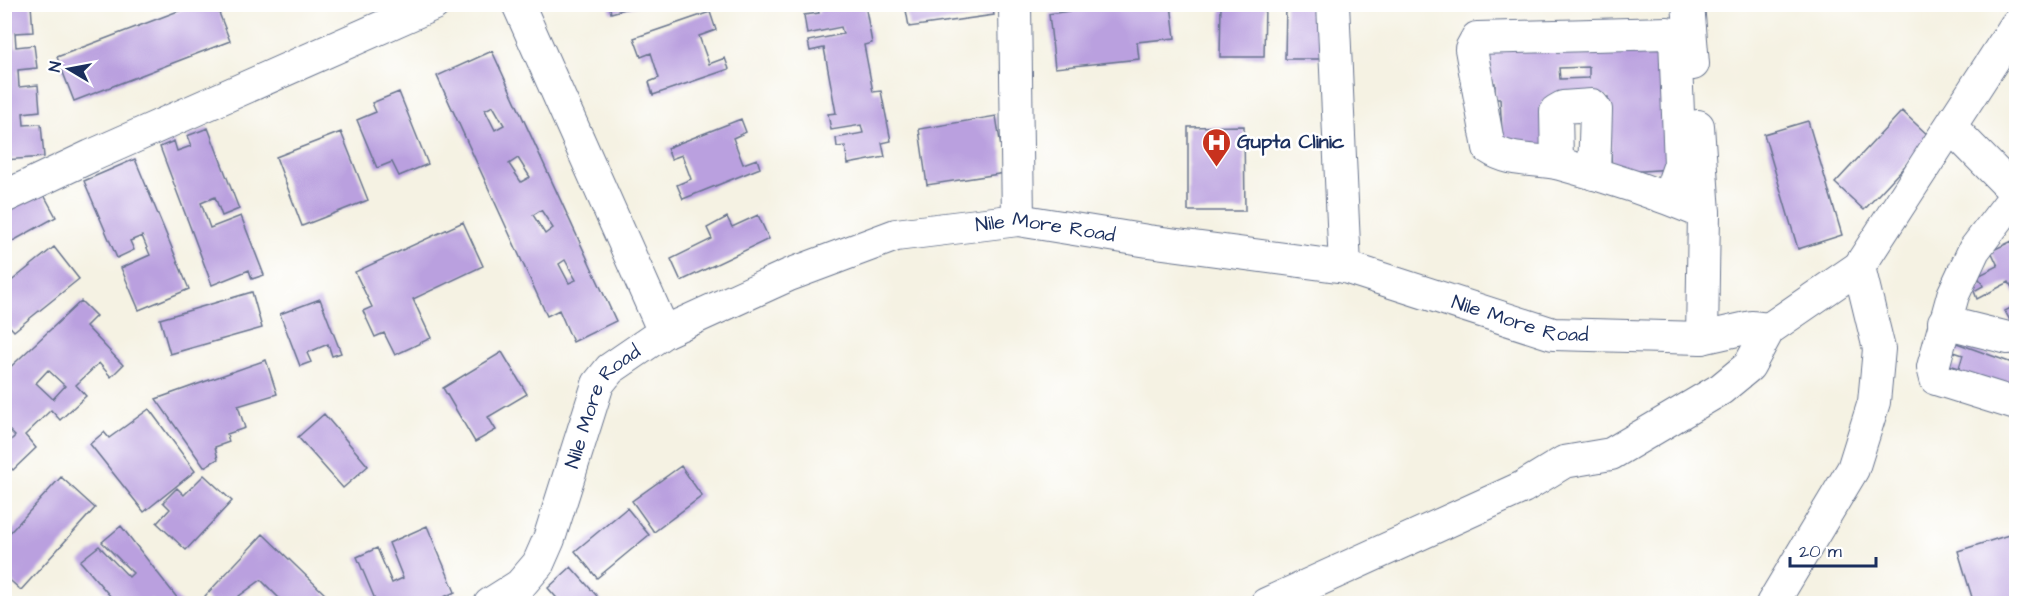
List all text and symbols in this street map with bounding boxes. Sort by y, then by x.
north arrow [39,39,99,99]
text: N [44,60,67,73]
hospital icon: Gupta Clinic [1200,126,1232,168]
place label: Gupta Clinic [1237,128,1345,156]
street label: Nile More Road [974,205,1117,250]
street label: Nile More Road [1448,288,1589,349]
street label: Nile More Road [558,338,646,472]
scale bar [1790,530,1876,568]
text: 20 m [1799,539,1842,564]

